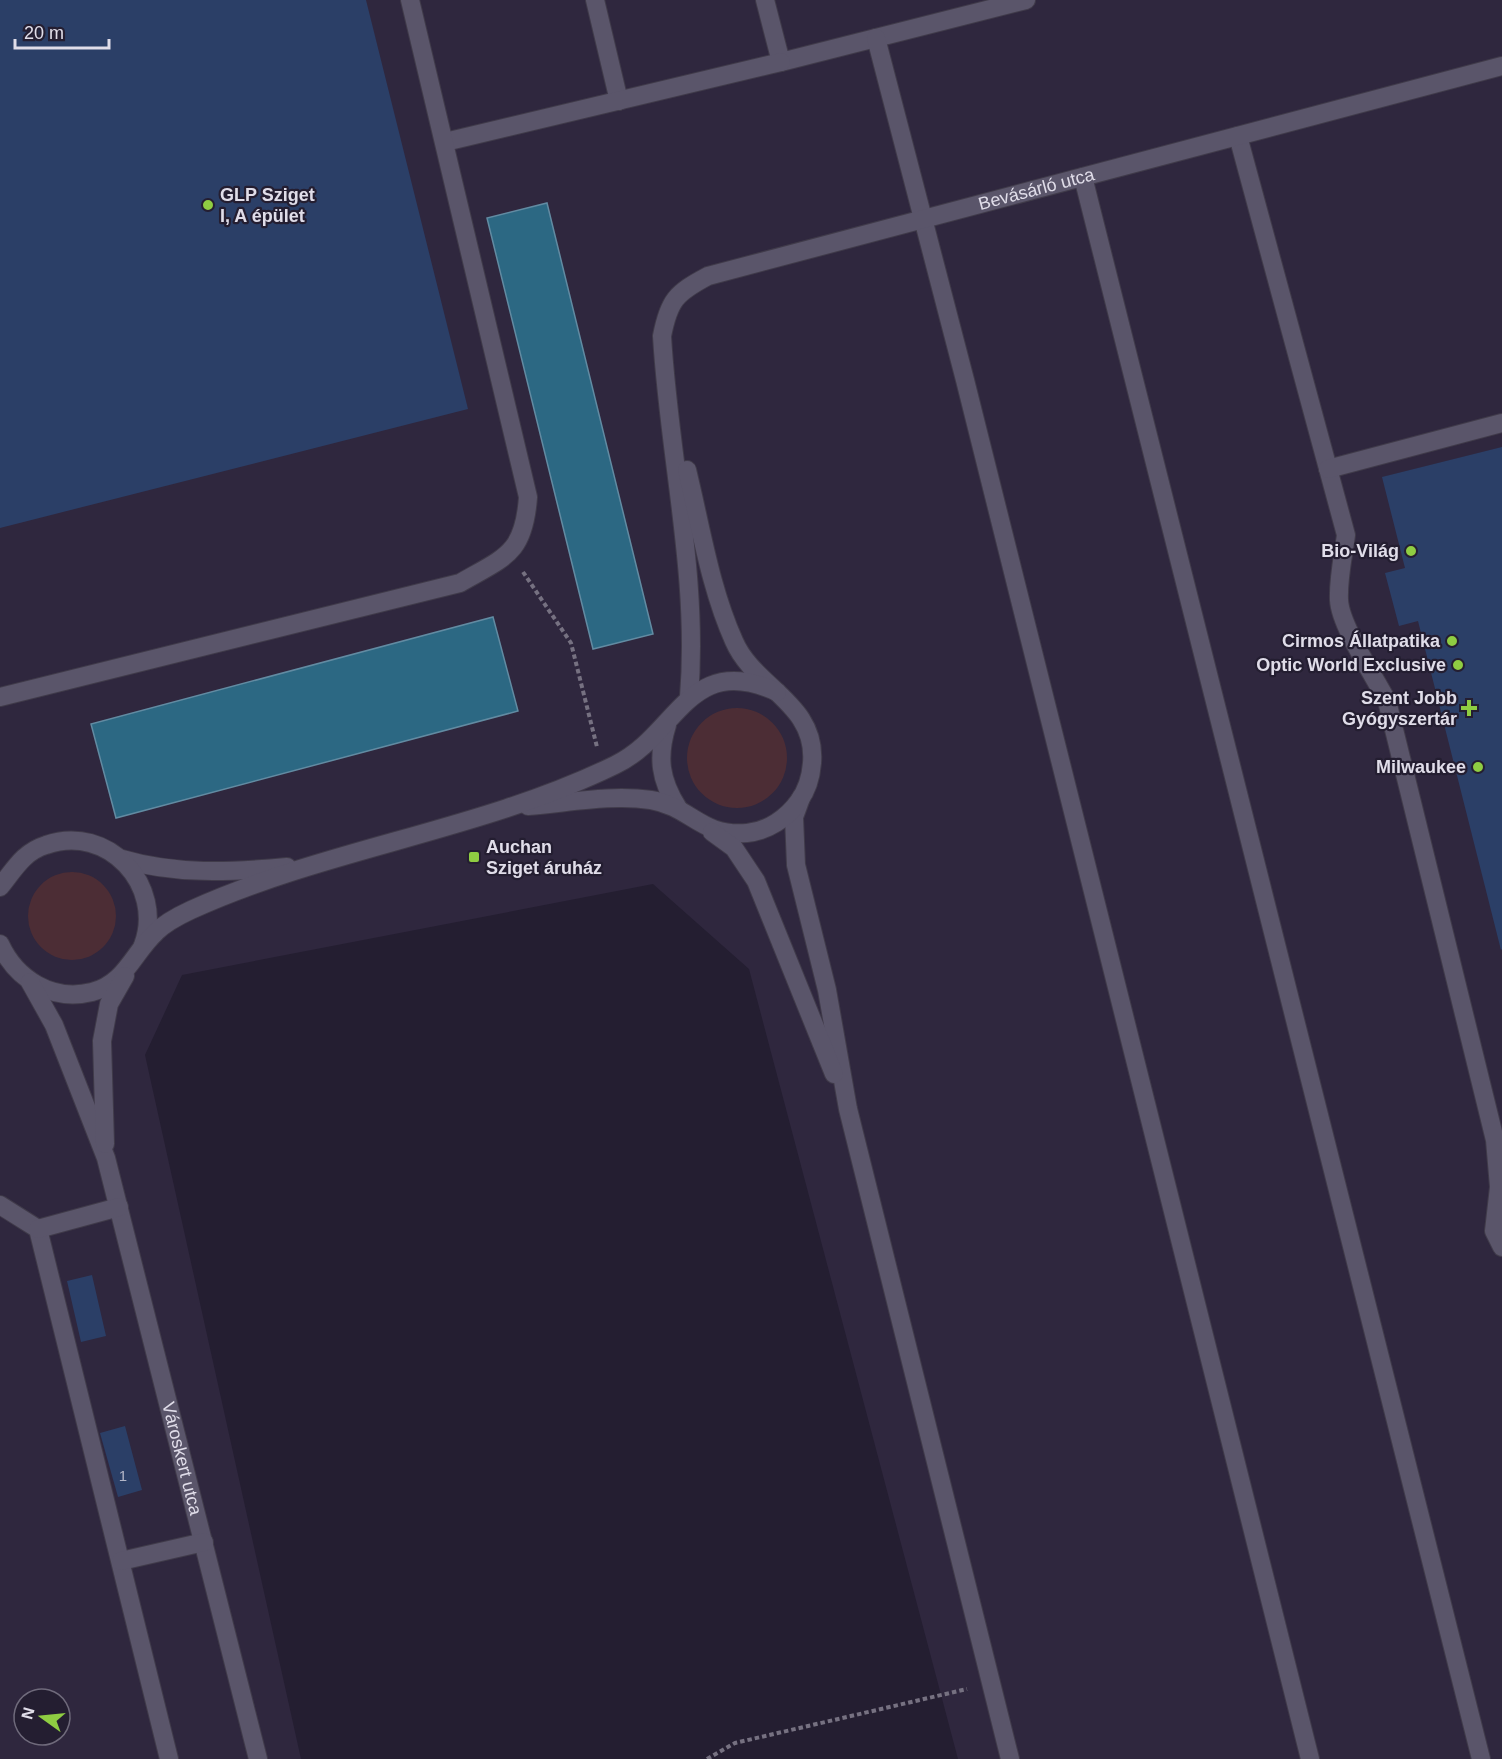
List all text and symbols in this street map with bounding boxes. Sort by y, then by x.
scale bar [15,12,110,50]
text: 20 m [24,23,64,43]
street label: Bevásárló utca [976,164,1097,214]
place label: GLP Sziget I, A épület [220,185,315,226]
marker: GLP Sziget I, A épület [201,198,215,212]
place label: Bio-Világ [1321,541,1399,561]
marker: Bio-Világ [1404,544,1418,558]
place label: Cirmos Állatpatika [1282,630,1441,651]
marker: Cirmos Állatpatika [1445,634,1459,648]
place label: Optic World Exclusive [1256,655,1446,675]
marker: Optic World Exclusive [1451,658,1465,672]
place label: Szent Jobb Gyógyszertár [1342,688,1457,729]
marker: Szent Jobb Gyógyszertár [1462,701,1476,715]
place label: Milwaukee [1376,757,1466,777]
marker: Milwaukee [1471,760,1485,774]
place label: Auchan Sziget áruház [486,837,602,878]
marker: Auchan Sziget áruház [467,850,481,864]
street label: Városkert utca [158,1400,206,1518]
house number: 1 [119,1467,127,1484]
north arrow [12,1687,72,1747]
text: N [18,1705,38,1721]

